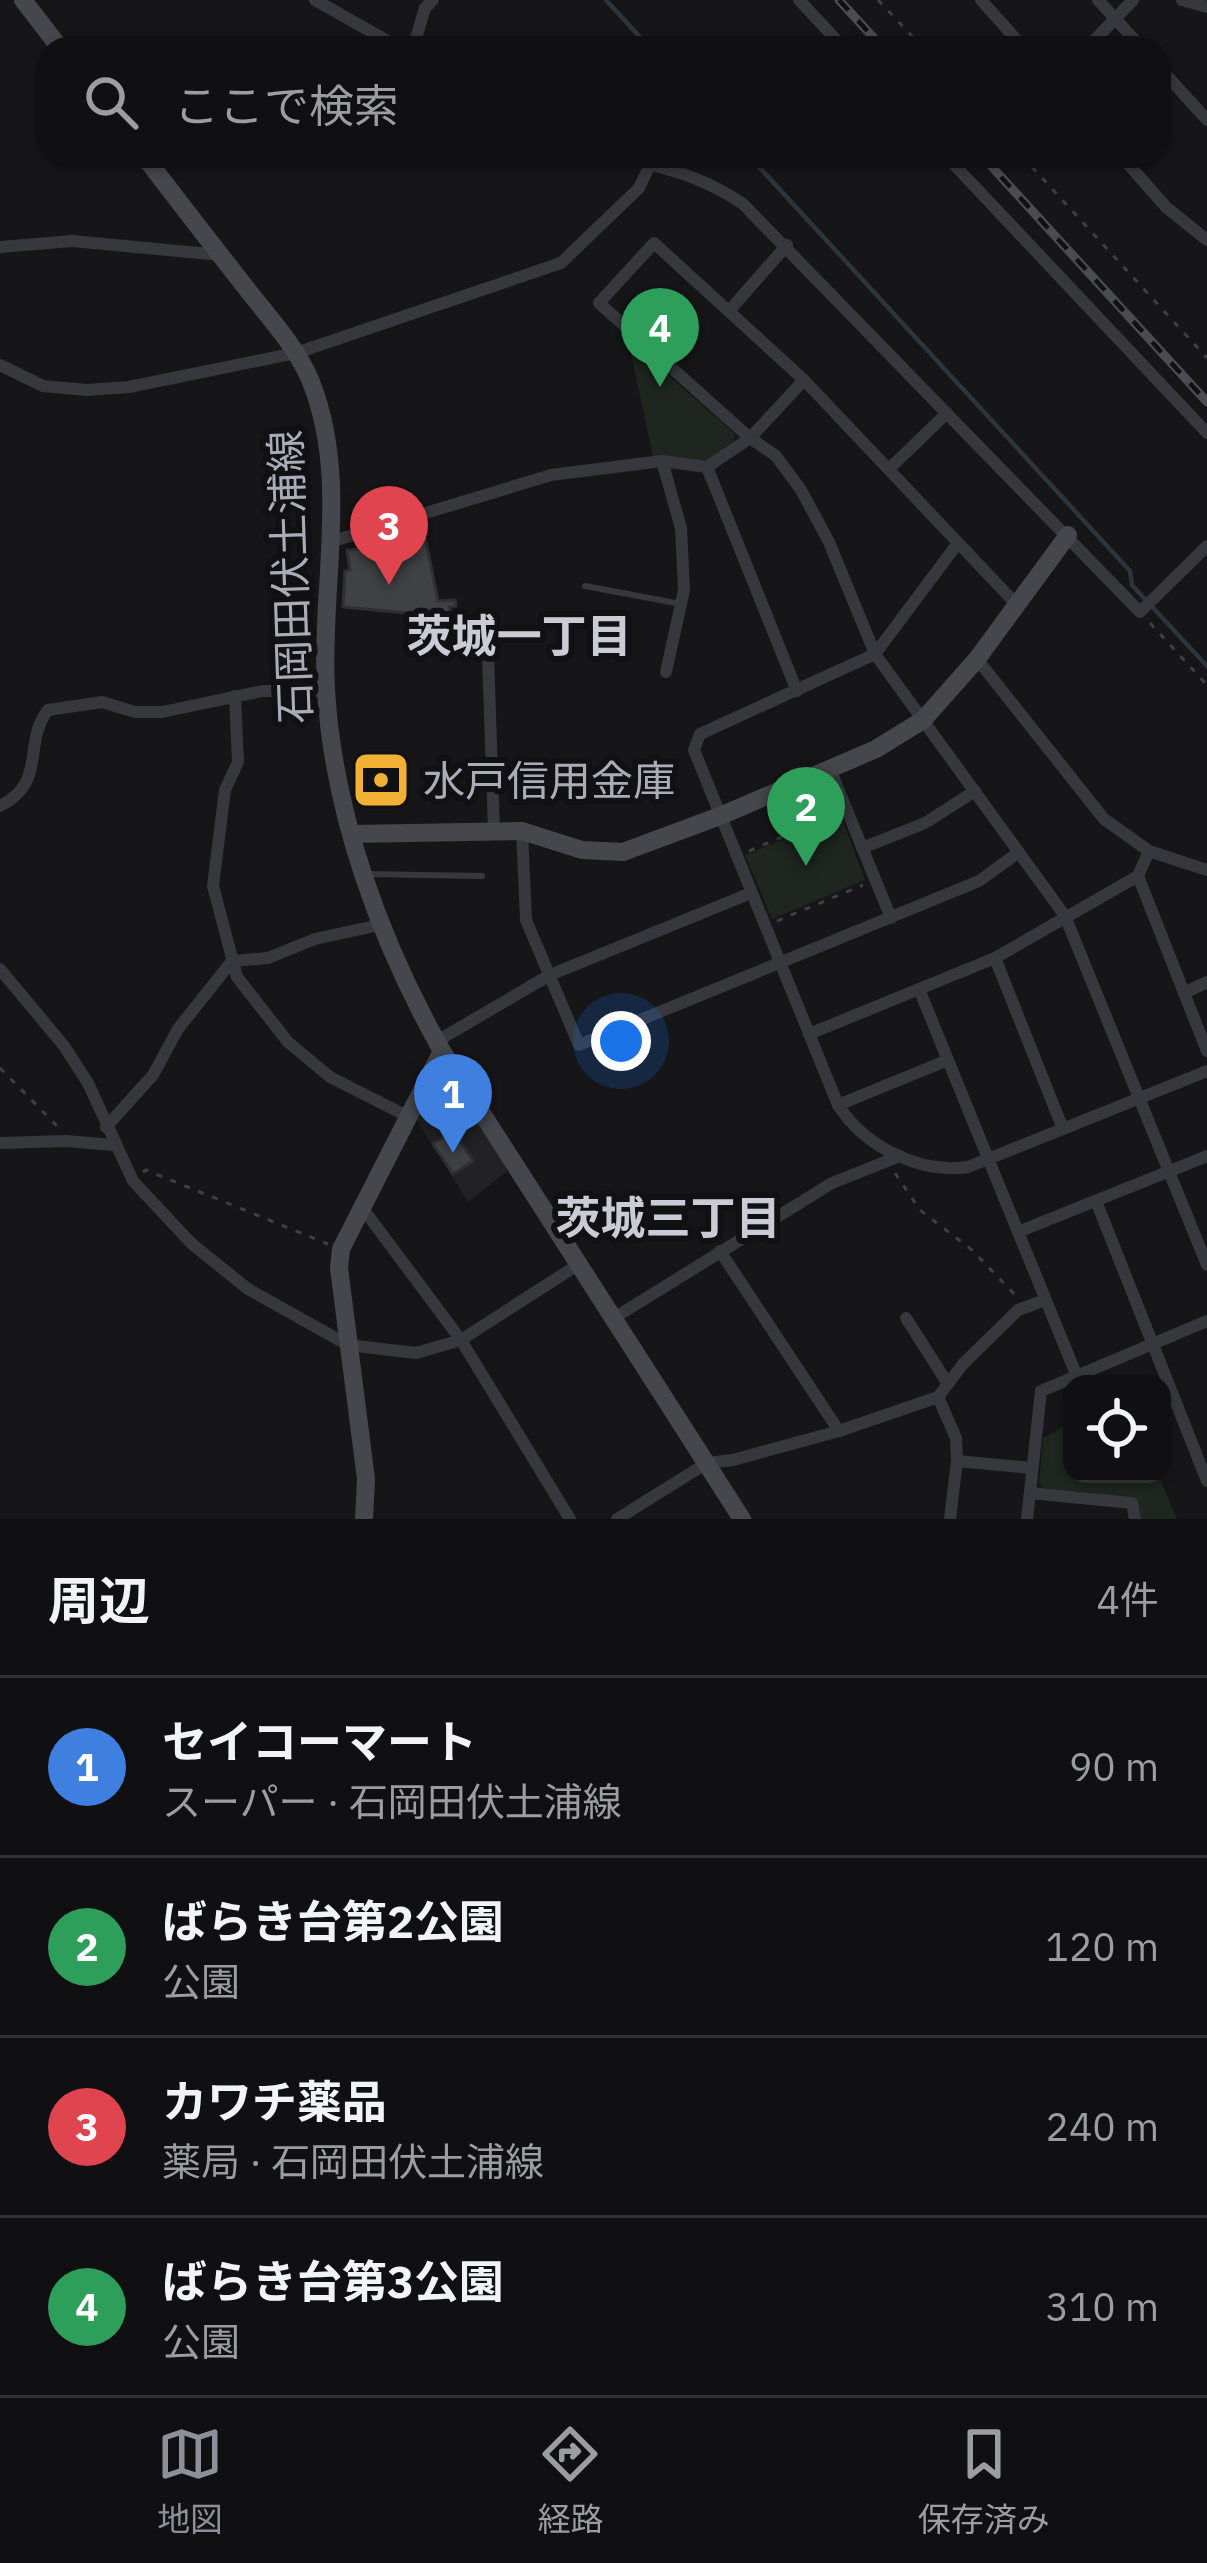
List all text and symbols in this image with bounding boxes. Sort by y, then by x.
search box [36,36,1171,168]
icon: search [78,69,144,135]
text: ここで検索 [174,76,399,134]
pin: 4 [621,288,699,387]
street label: 石岡田伏土浦線 [257,429,323,725]
pin: 3 [350,486,428,585]
district label: 茨城一丁目 [406,606,632,664]
bank icon: 水戸信用金庫 [350,749,412,811]
place label: 水戸信用金庫 [423,753,675,808]
pin: 2 [767,767,845,866]
your location [591,1011,651,1071]
pin: 1 [414,1054,492,1153]
district label: 茨城三丁目 [555,1188,781,1246]
map controls [1063,1375,1171,1483]
button: locate [1063,1375,1171,1483]
text: 周辺 [48,1567,150,1633]
text: 4件 [1097,1574,1159,1625]
text: セイコーマート [162,1712,477,1770]
text: 1 [75,1741,99,1792]
text: 90 m [1069,1741,1159,1792]
text: スーパー · 石岡田伏土浦線 [162,1776,622,1827]
text: ばらき台第2公園 [162,1892,504,1950]
text: 2 [75,1921,99,1972]
text: 120 m [1046,1921,1159,1972]
text: 公園 [162,1956,240,2007]
text: カワチ薬品 [162,2072,387,2130]
text: 3 [75,2101,99,2152]
text: 240 m [1046,2101,1159,2152]
text: 薬局 · 石岡田伏土浦線 [162,2136,544,2187]
text: ばらき台第3公園 [162,2252,504,2310]
text: 4 [75,2281,99,2332]
text: 310 m [1046,2281,1159,2332]
text: 公園 [162,2316,240,2367]
tab: 地図 [157,2421,223,2541]
tab: 経路 [537,2421,603,2541]
tab: 保存済み [918,2421,1050,2541]

